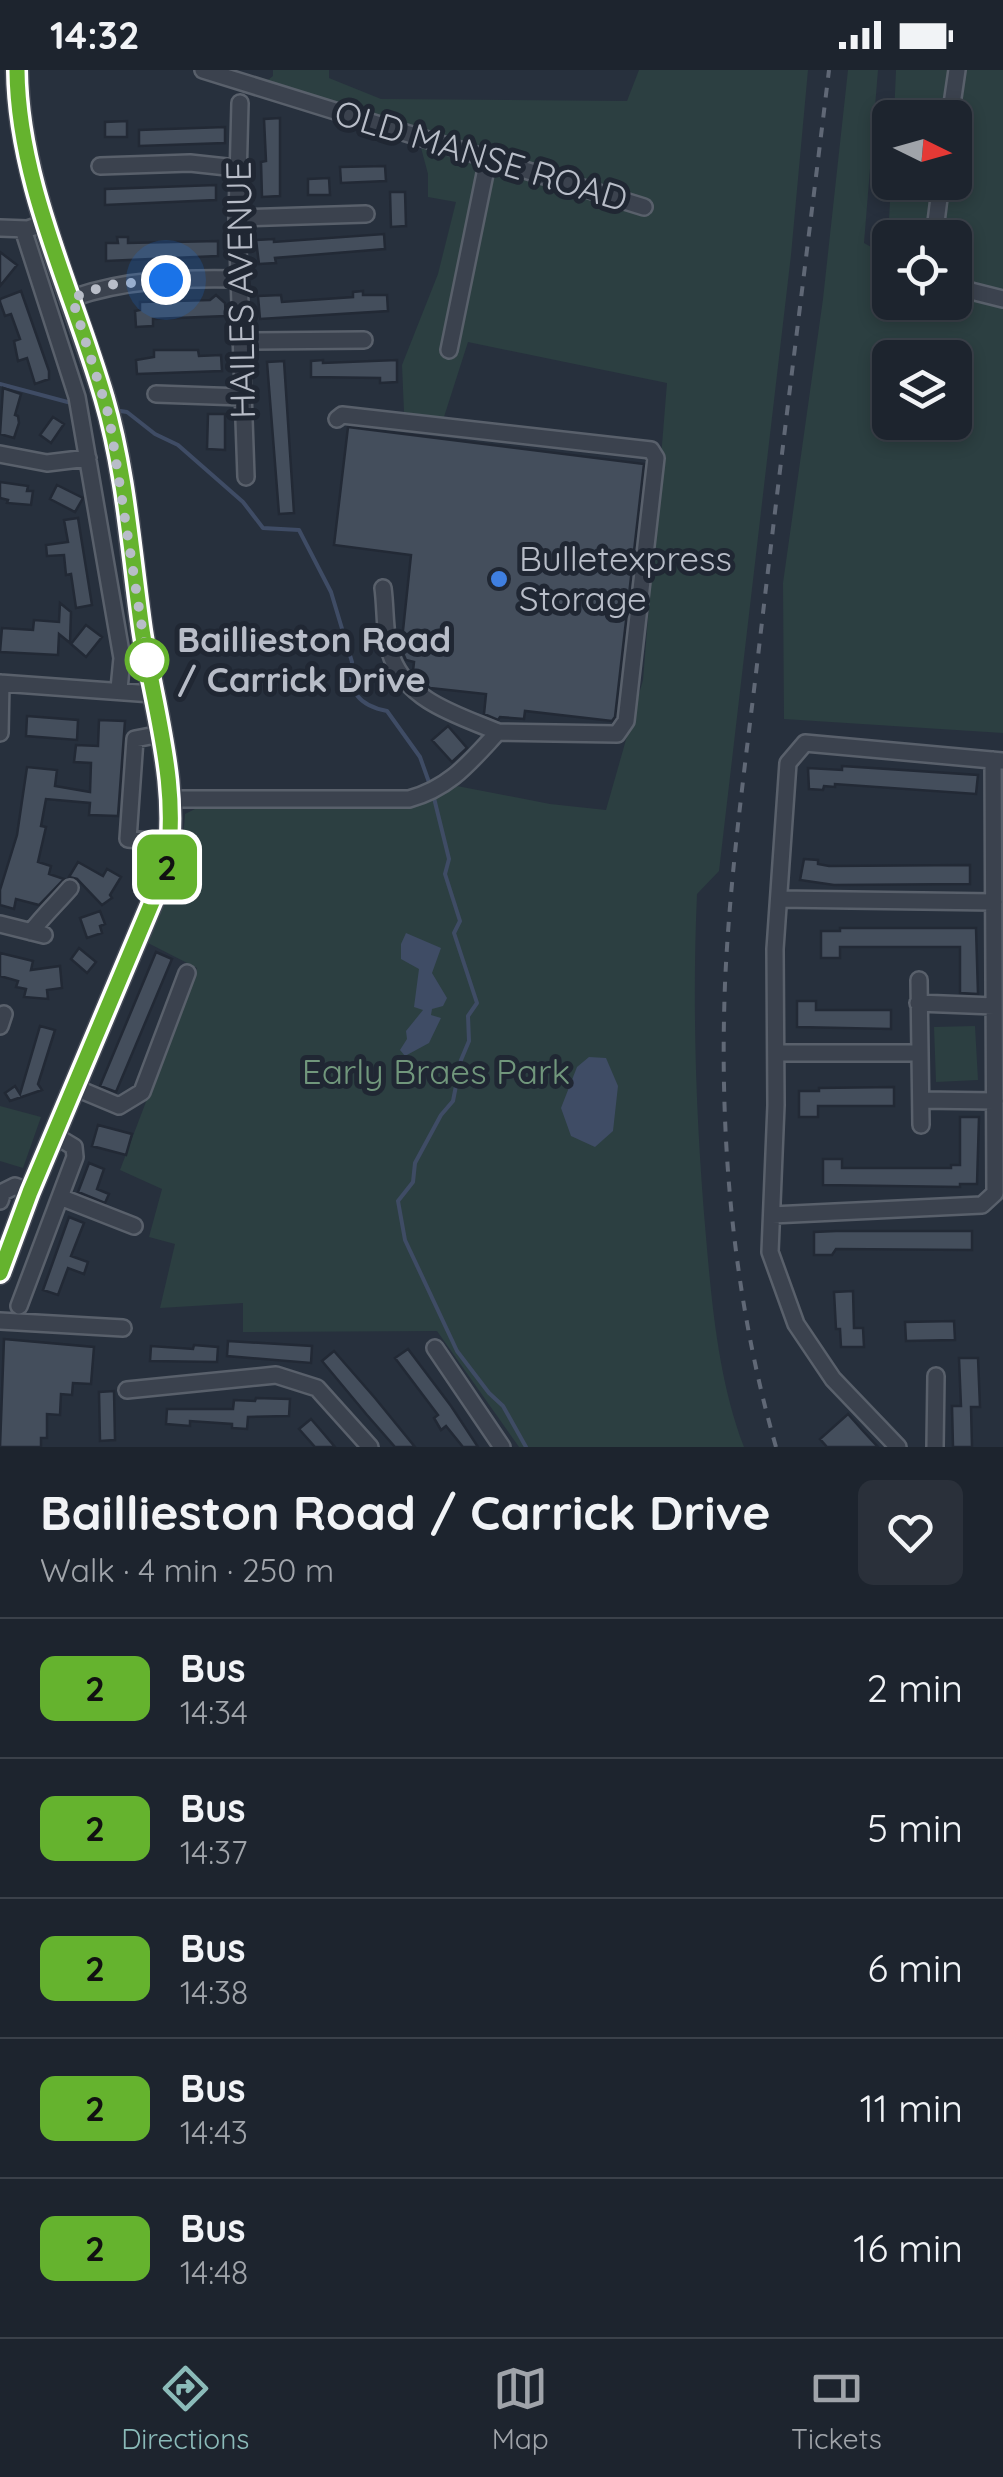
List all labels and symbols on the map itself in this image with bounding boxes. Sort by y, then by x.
street label: OLD MANSE ROAD [330,90,633,221]
north arrow [872,100,972,200]
street label: HAILES AVENUE [216,161,264,419]
your location [141,255,191,305]
place label: Bulletexpress Storage [519,536,732,620]
marker: Bulletexpress Storage [488,568,510,590]
place label: Baillieston Road / Carrick Drive [177,617,451,701]
marker: Baillieston Road / Carrick Drive [126,639,168,681]
line badge: 2 [134,834,200,900]
park label: Early Braes Park [302,1049,570,1093]

